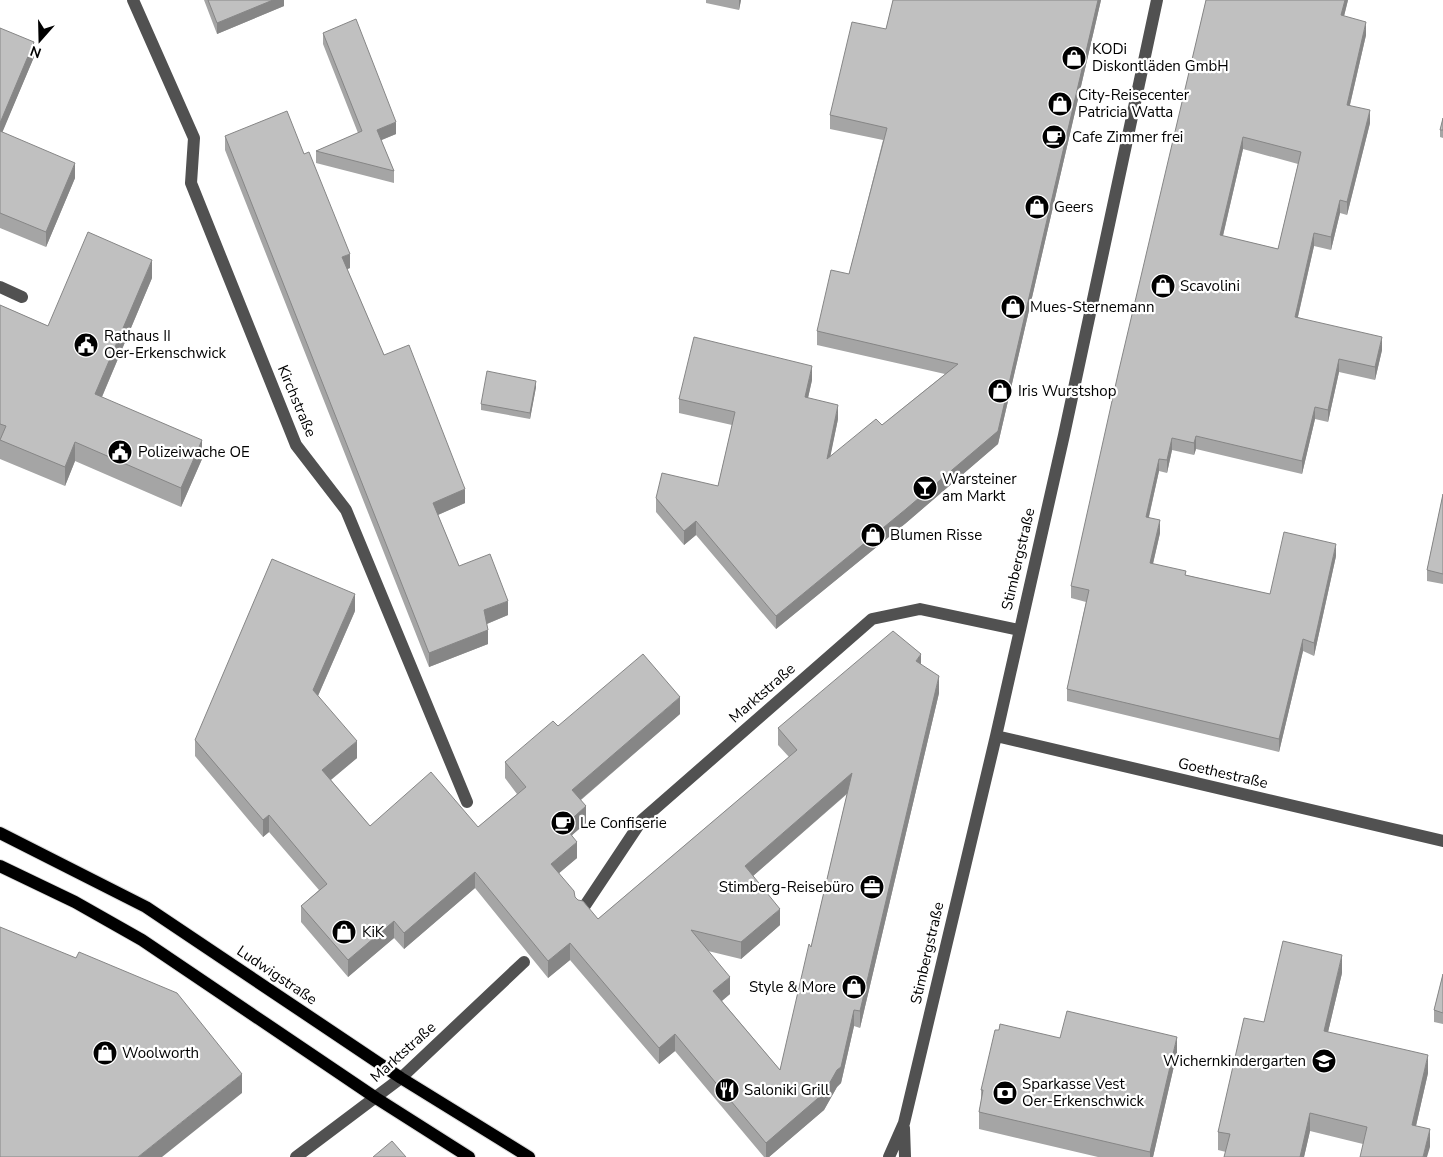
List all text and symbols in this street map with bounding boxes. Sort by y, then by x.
north arrow [15,15,65,65]
place label: KODi Diskontläden GmbH [1092,39,1229,76]
text: N [28,41,44,62]
shop icon: KODi Diskontläden GmbH [1061,45,1087,71]
place label: City-Reisecenter Patricia Watta [1078,85,1190,122]
shop icon: City-Reisecenter Patricia Watta [1047,91,1073,117]
cafe icon: Cafe Zimmer frei [1041,124,1067,150]
place label: Cafe Zimmer frei [1072,127,1183,147]
shop icon: Geers [1024,194,1050,220]
place label: Geers [1054,197,1093,217]
shop icon: Scavolini [1150,273,1176,299]
place label: Scavolini [1180,276,1240,296]
shop icon: Mues-Sternemann [1000,294,1026,320]
place label: Mues-Sternemann [1030,297,1155,317]
place label: Rathaus II Oer-Erkenschwick [104,326,226,363]
public building icon: Rathaus II Oer-Erkenschwick [73,332,99,358]
street label: Kirchstraße [273,362,321,440]
shop icon: Iris Wurstshop [987,378,1013,404]
place label: Iris Wurstshop [1018,381,1117,401]
public building icon: Polizeiwache OE [107,439,133,465]
place label: Polizeiwache OE [138,442,250,462]
place label: Warsteiner am Markt [942,469,1017,506]
bar icon: Warsteiner am Markt [912,475,938,501]
street label: Stimbergstraße [997,506,1039,612]
shop icon: Blumen Risse [860,522,886,548]
place label: Blumen Risse [890,525,982,545]
street label: Marktstraße [725,659,799,727]
street label: Goethestraße [1176,753,1270,793]
cafe icon: Le Confiserie [550,810,576,836]
place label: Le Confiserie [580,813,667,833]
office icon: Stimberg-Reisebüro [859,874,885,900]
place label: Stimberg-Reisebüro [719,877,854,897]
street label: Stimbergstraße [906,900,948,1006]
shop icon: KiK [331,919,357,945]
place label: KiK [362,922,385,942]
street label: Ludwigstraße [233,941,321,1009]
shop icon: Style & More [841,974,867,1000]
place label: Style & More [749,977,836,997]
street label: Marktstraße [366,1017,440,1087]
shop icon: Woolworth [92,1040,118,1066]
place label: Woolworth [122,1043,199,1063]
school or university icon: Wichernkindergarten [1311,1048,1337,1074]
place label: Wichernkindergarten [1163,1051,1306,1071]
place label: Sparkasse Vest Oer-Erkenschwick [1022,1074,1144,1111]
restaurant icon: Saloniki Grill [714,1077,740,1103]
place label: Saloniki Grill [744,1080,830,1100]
bank icon: Sparkasse Vest Oer-Erkenschwick [992,1080,1018,1106]

